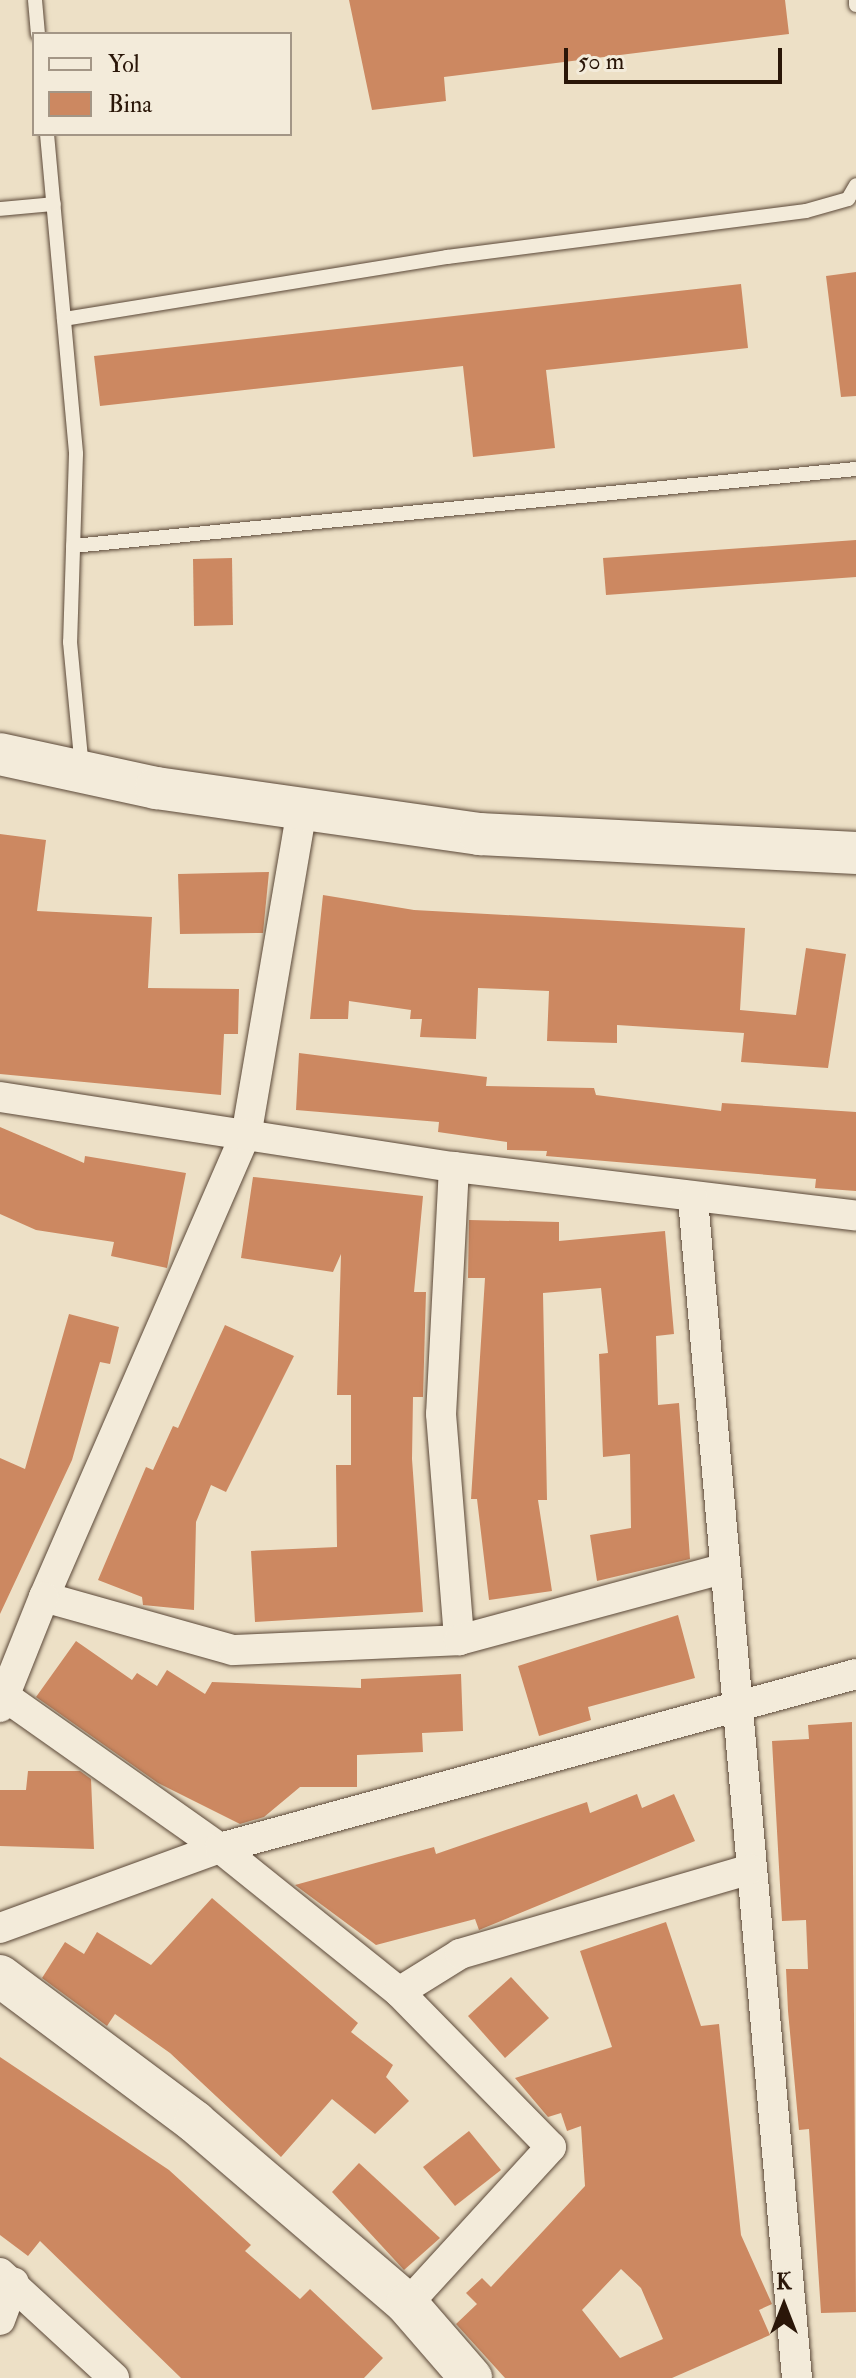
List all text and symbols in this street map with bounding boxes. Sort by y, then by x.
legend [32,32,292,136]
scale bar [568,32,786,82]
text: 50 m [578,46,624,77]
text: Yol [108,49,140,80]
text: Bina [108,89,152,120]
north arrow [744,2266,824,2346]
text: K [776,2268,792,2296]

